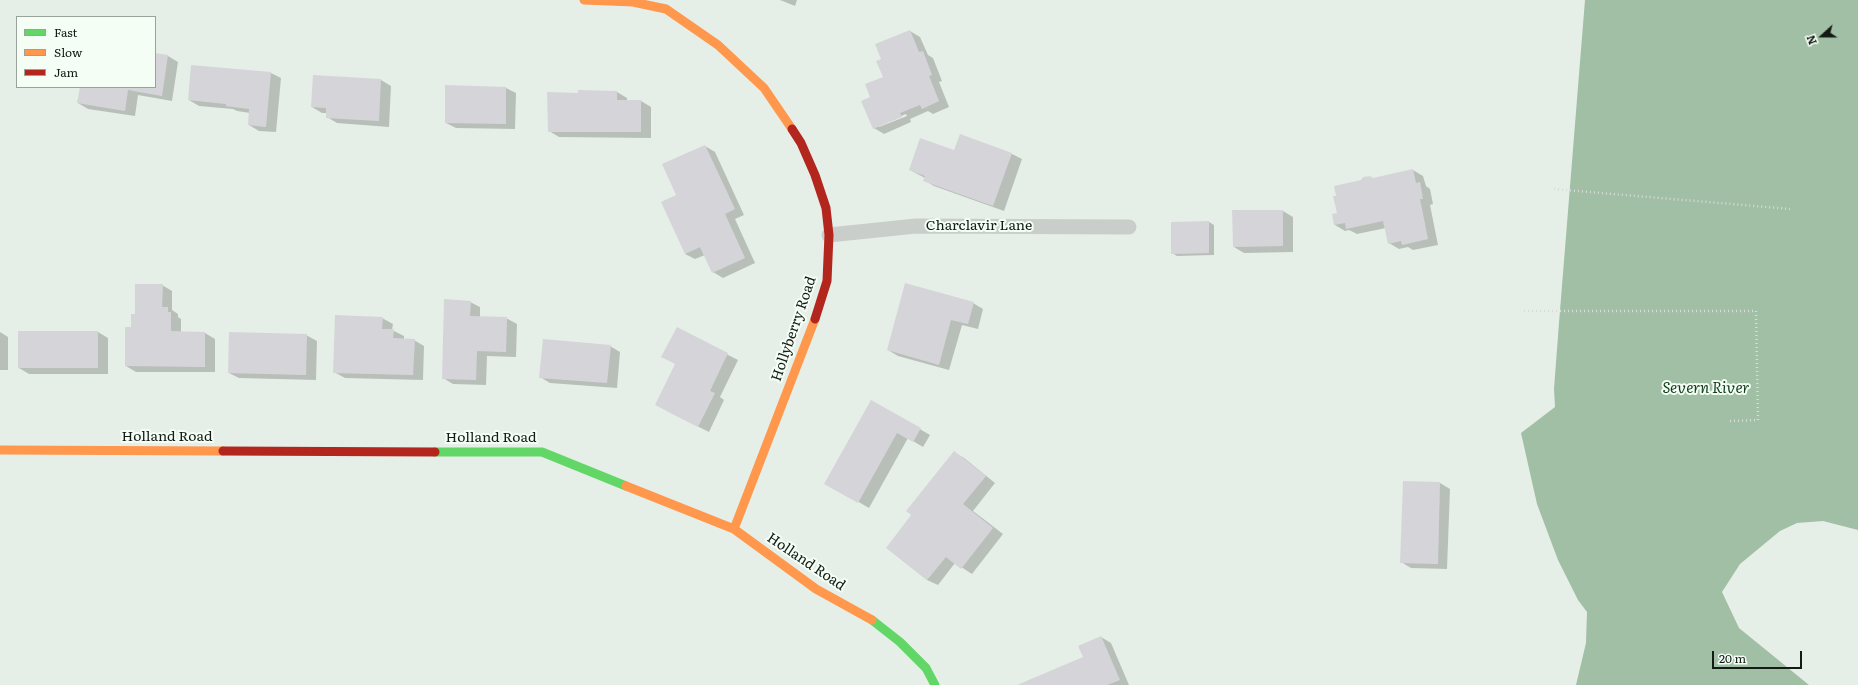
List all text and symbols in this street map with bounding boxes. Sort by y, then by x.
legend [16,16,156,88]
north arrow [1802,16,1842,56]
text: Fast [54,23,77,41]
text: N [1802,33,1820,47]
text: Slow [54,43,82,61]
text: Jam [54,63,78,81]
street label: Charclavir Lane [926,218,1032,234]
street label: Hollyberry Road [768,274,820,384]
water label: Severn River [1662,380,1750,398]
street label: Holland Road [122,429,212,445]
street label: Holland Road [446,430,536,446]
street label: Holland Road [764,530,848,594]
scale bar [1714,643,1804,669]
text: 20 m [1719,649,1746,667]

